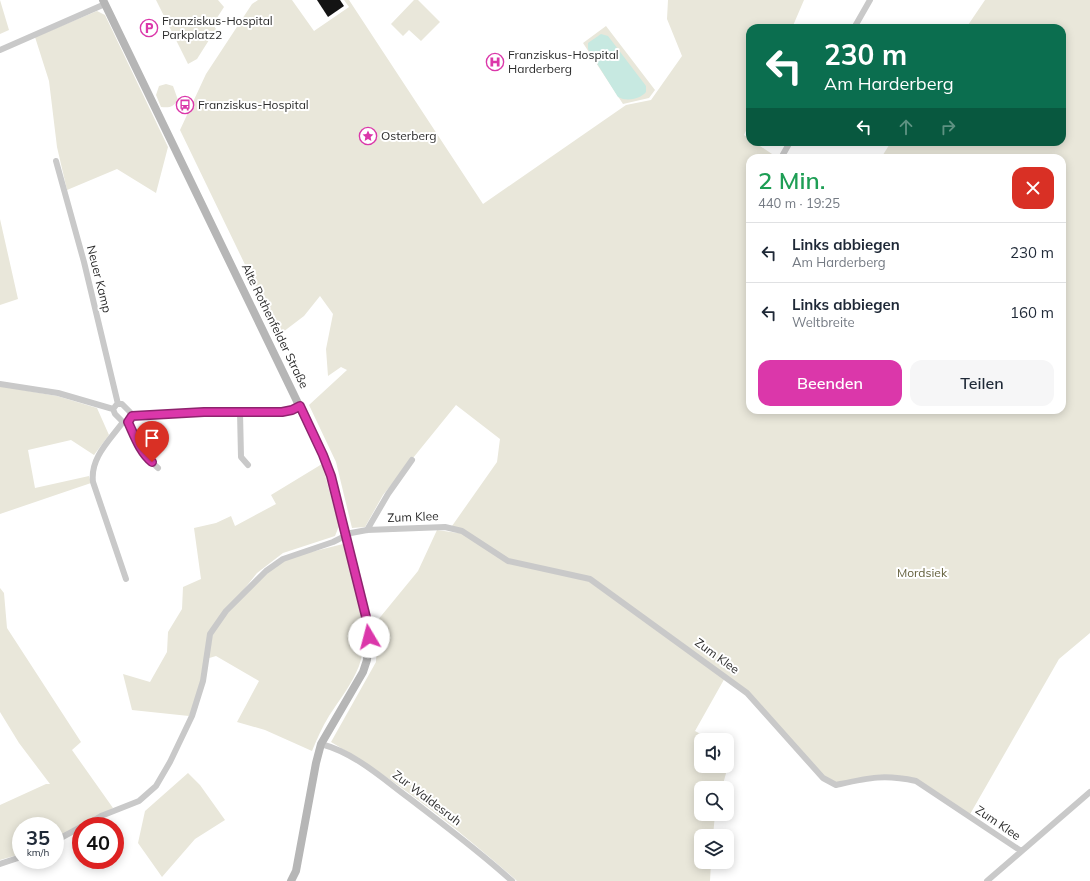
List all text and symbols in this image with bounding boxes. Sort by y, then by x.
place label: Franziskus-Hospital Parkplatz2 [162,13,273,42]
parking icon: Franziskus-Hospital Parkplatz2 [139,18,159,38]
text: 230 m [824,37,907,72]
icon: left [758,40,810,92]
place label: Franziskus-Hospital Harderberg [508,47,619,76]
hospital icon: Franziskus-Hospital Harderberg [485,52,505,72]
text: Am Harderberg [824,72,954,95]
bus stop icon: Franziskus-Hospital [175,95,195,115]
place label: Franziskus-Hospital [198,97,309,112]
icon: left [853,116,875,138]
icon: ahead [895,116,917,138]
icon: right [937,116,959,138]
place icon: Osterberg [358,126,378,146]
place label: Osterberg [381,128,436,143]
text: 2 Min. [758,165,825,195]
button: close [1012,167,1054,209]
text: 440 m · 19:25 [758,195,840,211]
text: Links abbiegen [792,235,900,254]
icon: left [758,242,780,264]
text: 230 m [1010,243,1054,262]
street label: Neuer Kamp [84,244,115,314]
text: Am Harderberg [792,254,886,270]
street label: Alte Rothenfelder Straße [239,261,312,391]
text: Links abbiegen [792,295,900,314]
icon: left [758,302,780,324]
text: 160 m [1010,303,1054,322]
text: Weltbreite [792,314,855,330]
button: Beenden [758,360,902,406]
button: Teilen [910,360,1054,406]
pin [135,421,169,462]
icon: arrive [141,427,163,449]
street label: Zum Klee [387,508,439,525]
park label: Mordsiek [897,565,948,580]
position arrow [348,616,390,658]
street label: Zum Klee [692,634,742,677]
map controls [694,733,734,869]
button: sound [694,733,734,773]
street label: Zur Waldesruh [390,767,465,828]
button: search [694,781,734,821]
street label: Zum Klee [973,802,1024,843]
speed limit sign: 40 [72,817,124,869]
text: 35 [26,825,50,850]
button: layers [694,829,734,869]
text: km/h [27,846,49,859]

